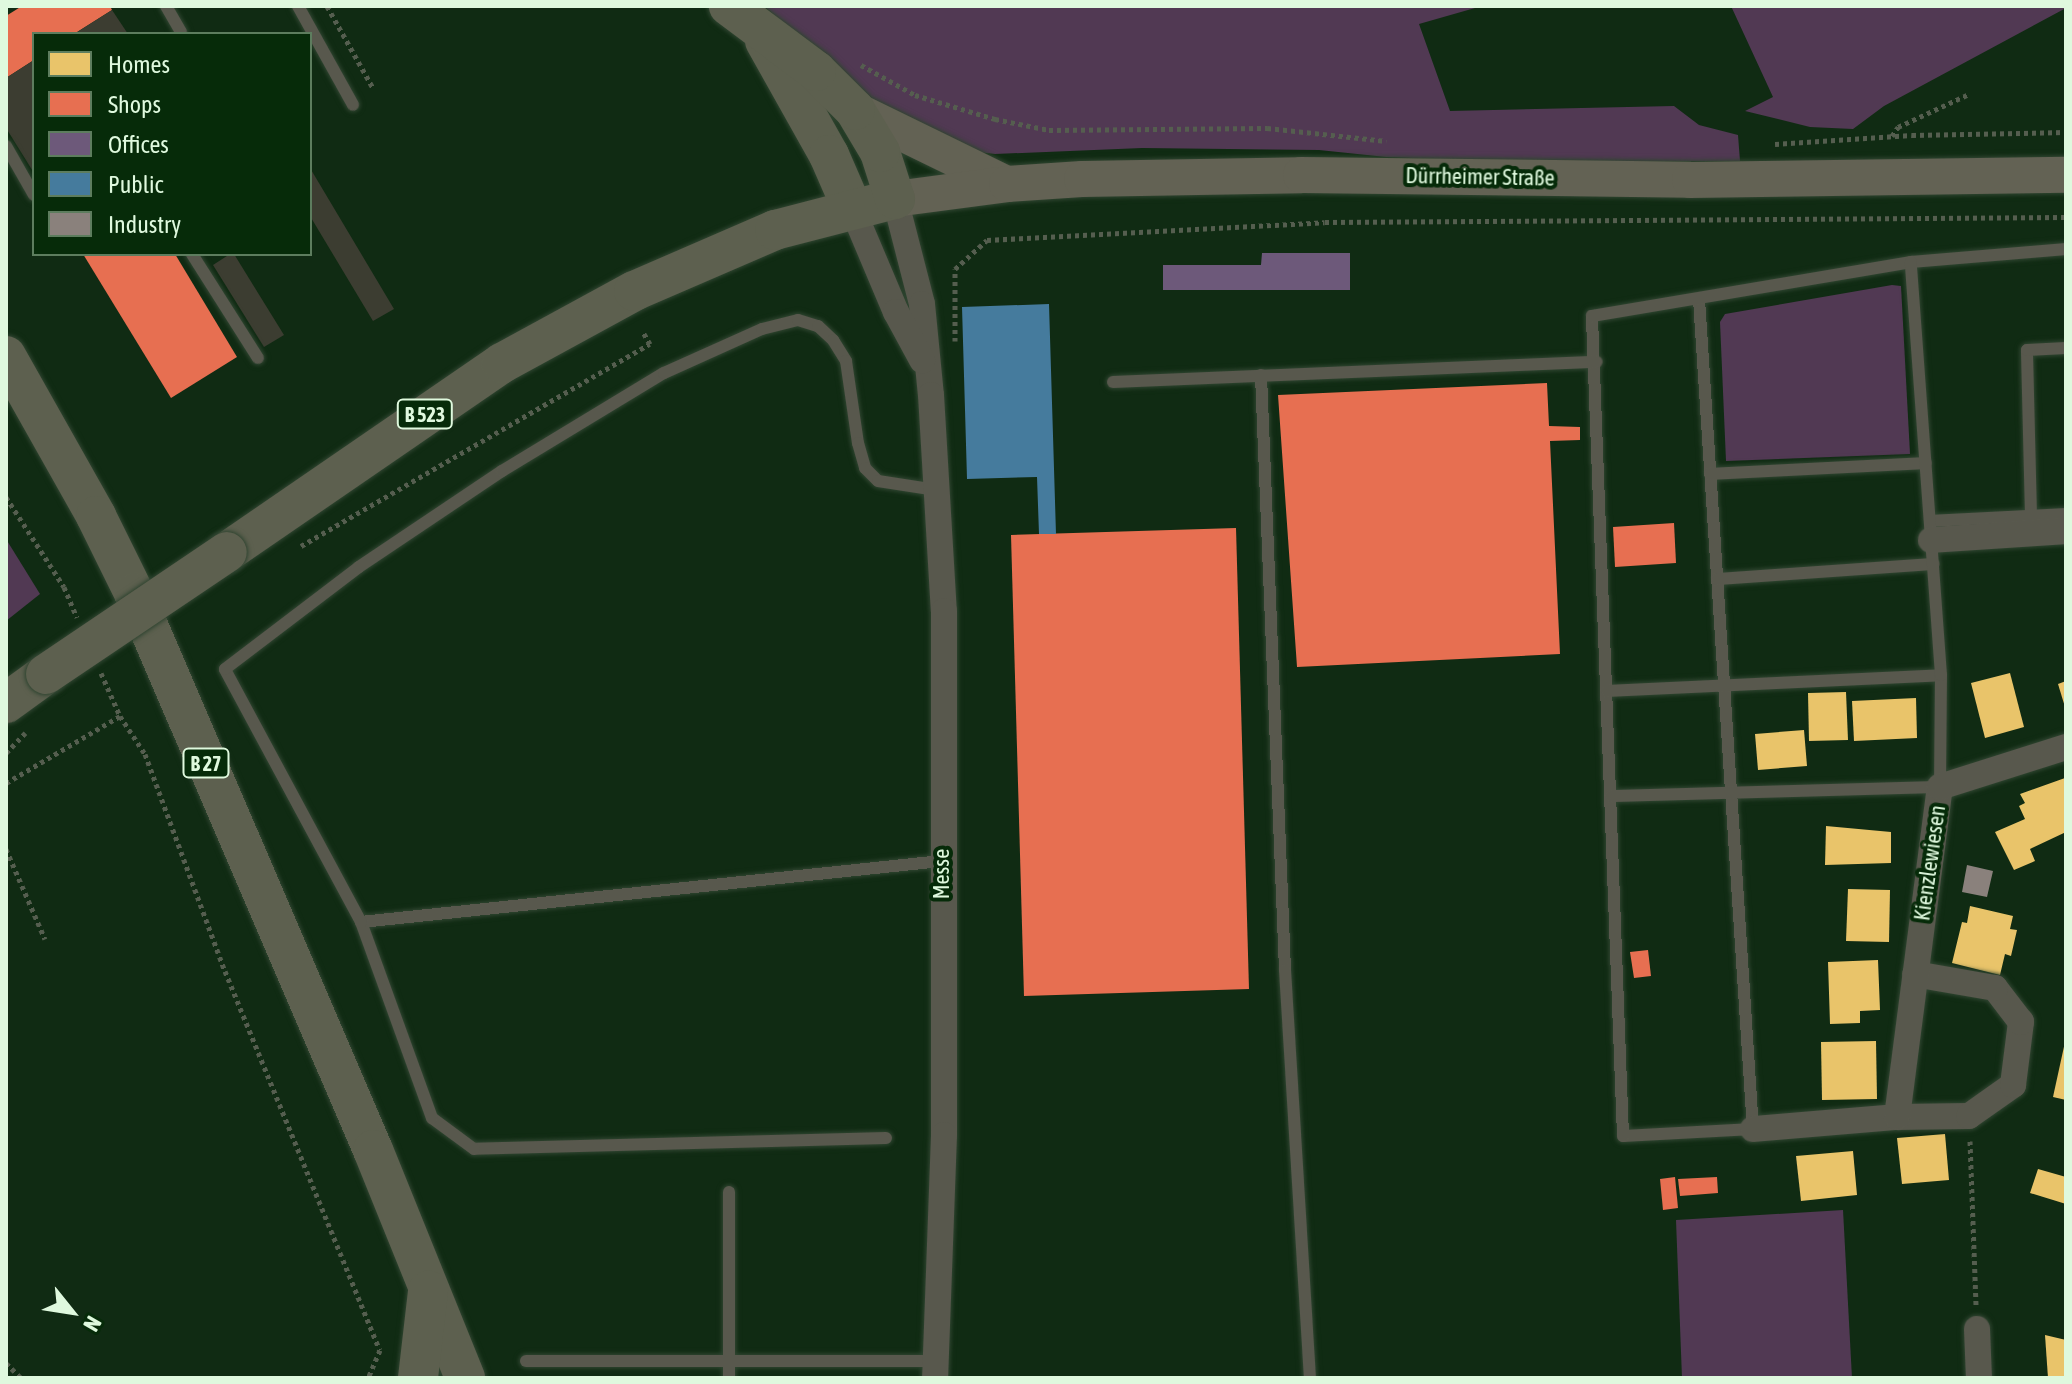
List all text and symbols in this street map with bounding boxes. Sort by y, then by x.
legend [32,32,312,256]
text: Homes [108,51,170,78]
text: Shops [108,91,161,118]
text: Offices [108,131,169,158]
street label: Dürrheimer Straße [1405,163,1555,191]
text: Public [108,171,164,198]
text: Industry [108,211,181,238]
road number: B 523 [395,398,455,430]
road number: B 27 [182,747,230,779]
street label: Kienzlewiesen [1909,804,1951,922]
street label: Messe [929,849,955,899]
north arrow [32,1272,112,1352]
text: N [78,1312,107,1336]

